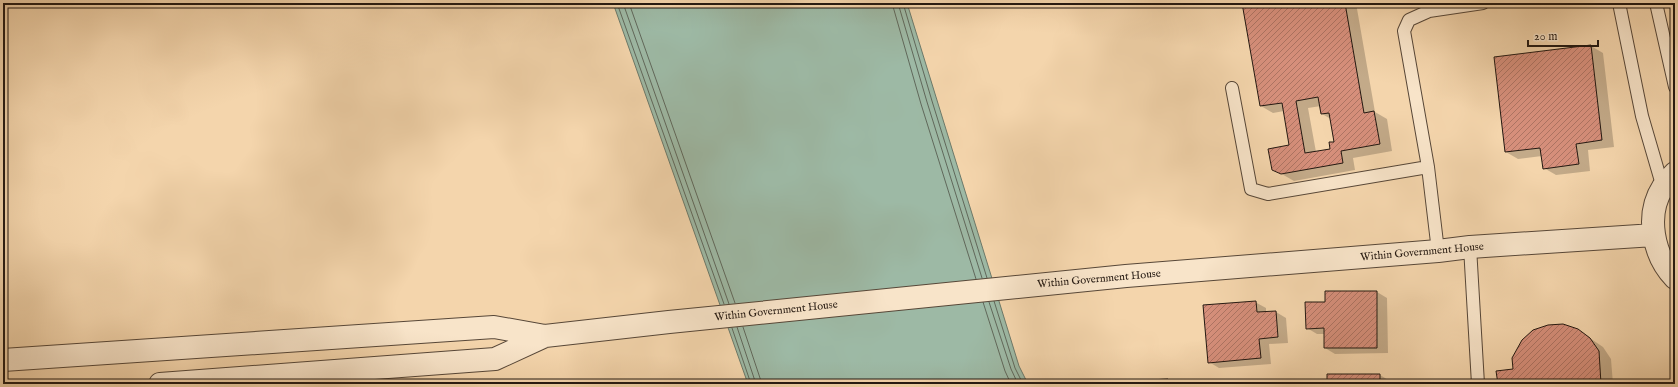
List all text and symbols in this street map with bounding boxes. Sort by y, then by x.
scale bar [1528,22,1598,48]
text: 20 m [1534,29,1557,44]
street label: Within Government House [1360,240,1484,264]
street label: Within Government House [1037,267,1161,291]
street label: Within Government House [714,298,838,324]

